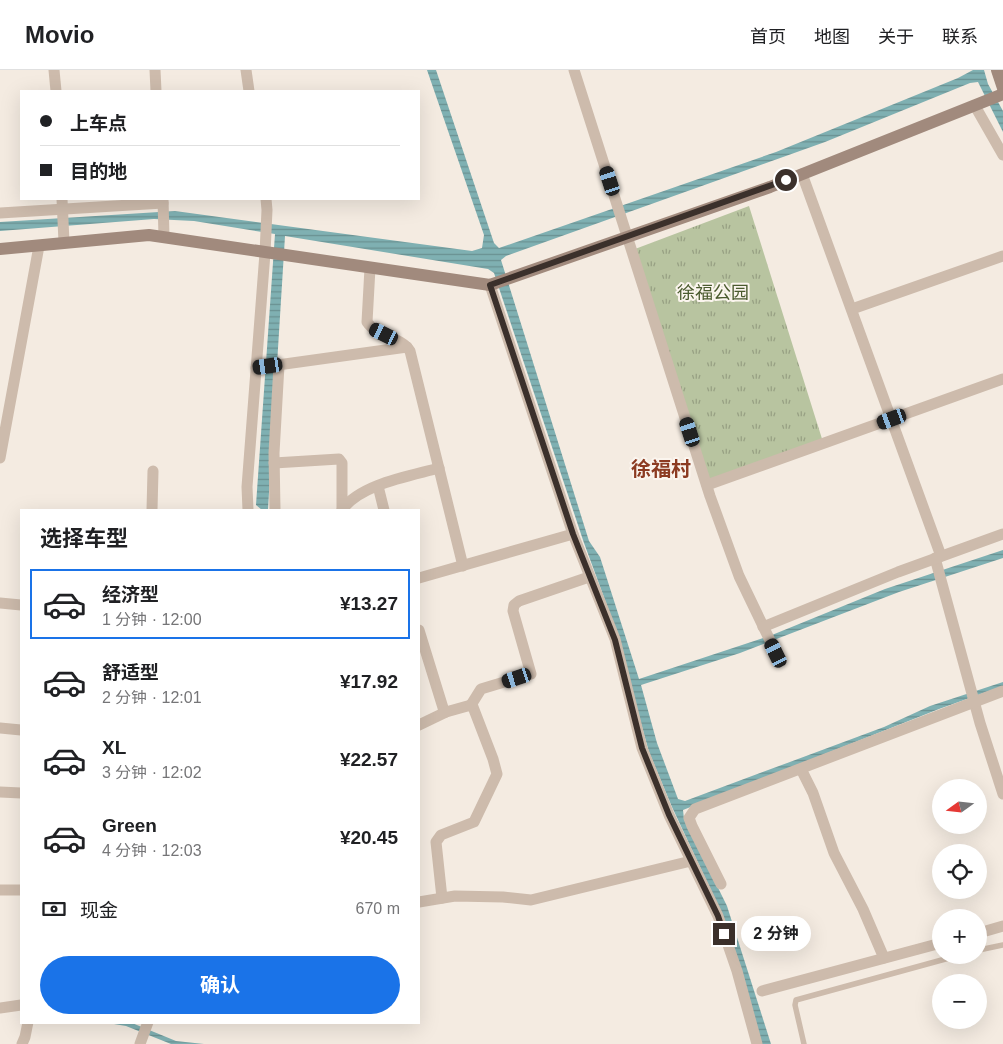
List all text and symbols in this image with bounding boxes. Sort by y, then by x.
text: Movio [25,21,94,48]
text: 首页 [750,27,786,47]
text: 地图 [814,27,850,47]
text: 关于 [878,27,914,47]
text: 联系 [942,27,978,47]
text: 上车点 [70,113,127,134]
text: 目的地 [70,161,127,182]
car [598,164,621,198]
route start [775,169,797,191]
park label: 徐福公园 [677,283,749,303]
car [367,321,400,347]
car [252,356,283,376]
car [875,407,908,431]
car [678,415,701,449]
district label: 徐福村 [631,458,691,480]
text: 选择车型 [40,526,128,551]
icon: car [42,582,87,627]
text: 经济型 [102,584,159,605]
text: ¥13.27 [340,593,398,614]
text: 1 分钟 · 12:00 [102,611,202,628]
car [762,636,789,670]
icon: car [42,660,87,705]
text: 舒适型 [102,662,159,683]
car [500,666,533,690]
text: ¥17.92 [340,671,398,692]
text: 2 分钟 · 12:01 [102,689,202,706]
text: XL [102,737,126,758]
icon: car [42,738,87,783]
text: ¥22.57 [340,749,398,770]
text: 3 分钟 · 12:02 [102,764,202,781]
north arrow [932,779,988,834]
map controls [932,779,987,1029]
text: Green [102,815,157,836]
icon: car [42,816,87,861]
text: ¥20.45 [340,827,398,848]
text: 4 分钟 · 12:03 [102,842,202,859]
button: locate [932,844,987,899]
icon: cash [40,895,68,923]
text: 现金 [80,900,118,921]
text: 670 m [356,900,400,917]
button: + [932,909,987,964]
callout: 2 分钟 [742,916,812,952]
route end [713,923,735,945]
text: 2 分钟 [753,925,799,942]
button: 确认 [40,956,400,1014]
button: − [932,974,987,1029]

